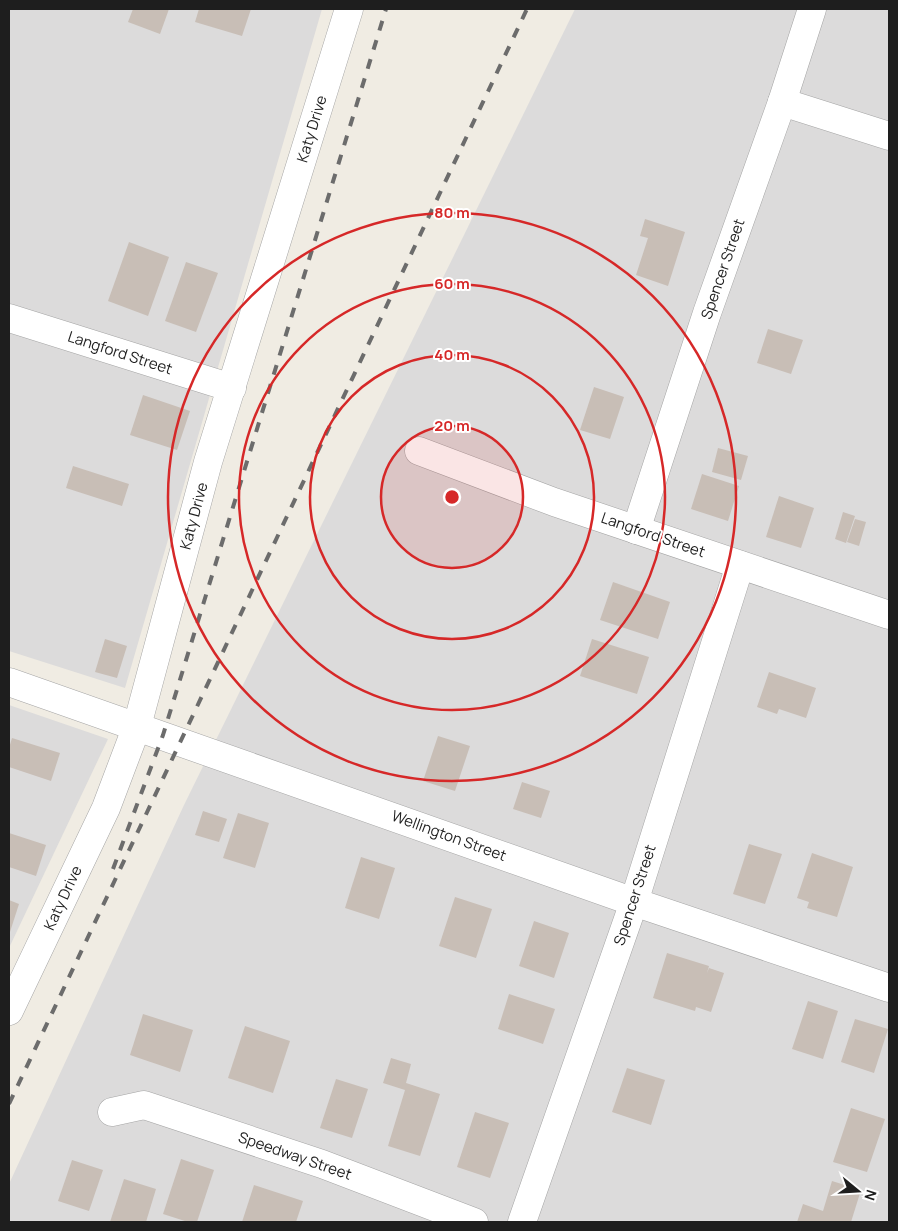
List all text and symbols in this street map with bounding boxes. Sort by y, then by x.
street label: Katy Drive [291,93,332,165]
text: 80 m [434,202,470,223]
street label: Spencer Street [696,216,750,322]
text: 60 m [434,273,470,294]
street label: Langford Street [65,326,175,379]
text: 40 m [434,344,470,365]
text: 20 m [434,415,470,436]
street label: Katy Drive [174,480,213,552]
centre of rings [443,488,461,506]
street label: Langford Street [598,507,708,562]
street label: Wellington Street [389,805,509,866]
street label: Spencer Street [608,842,661,948]
street label: Katy Drive [38,862,87,933]
street label: Speedway Street [236,1126,355,1185]
north arrow [833,1166,883,1216]
text: N [860,1187,881,1203]

